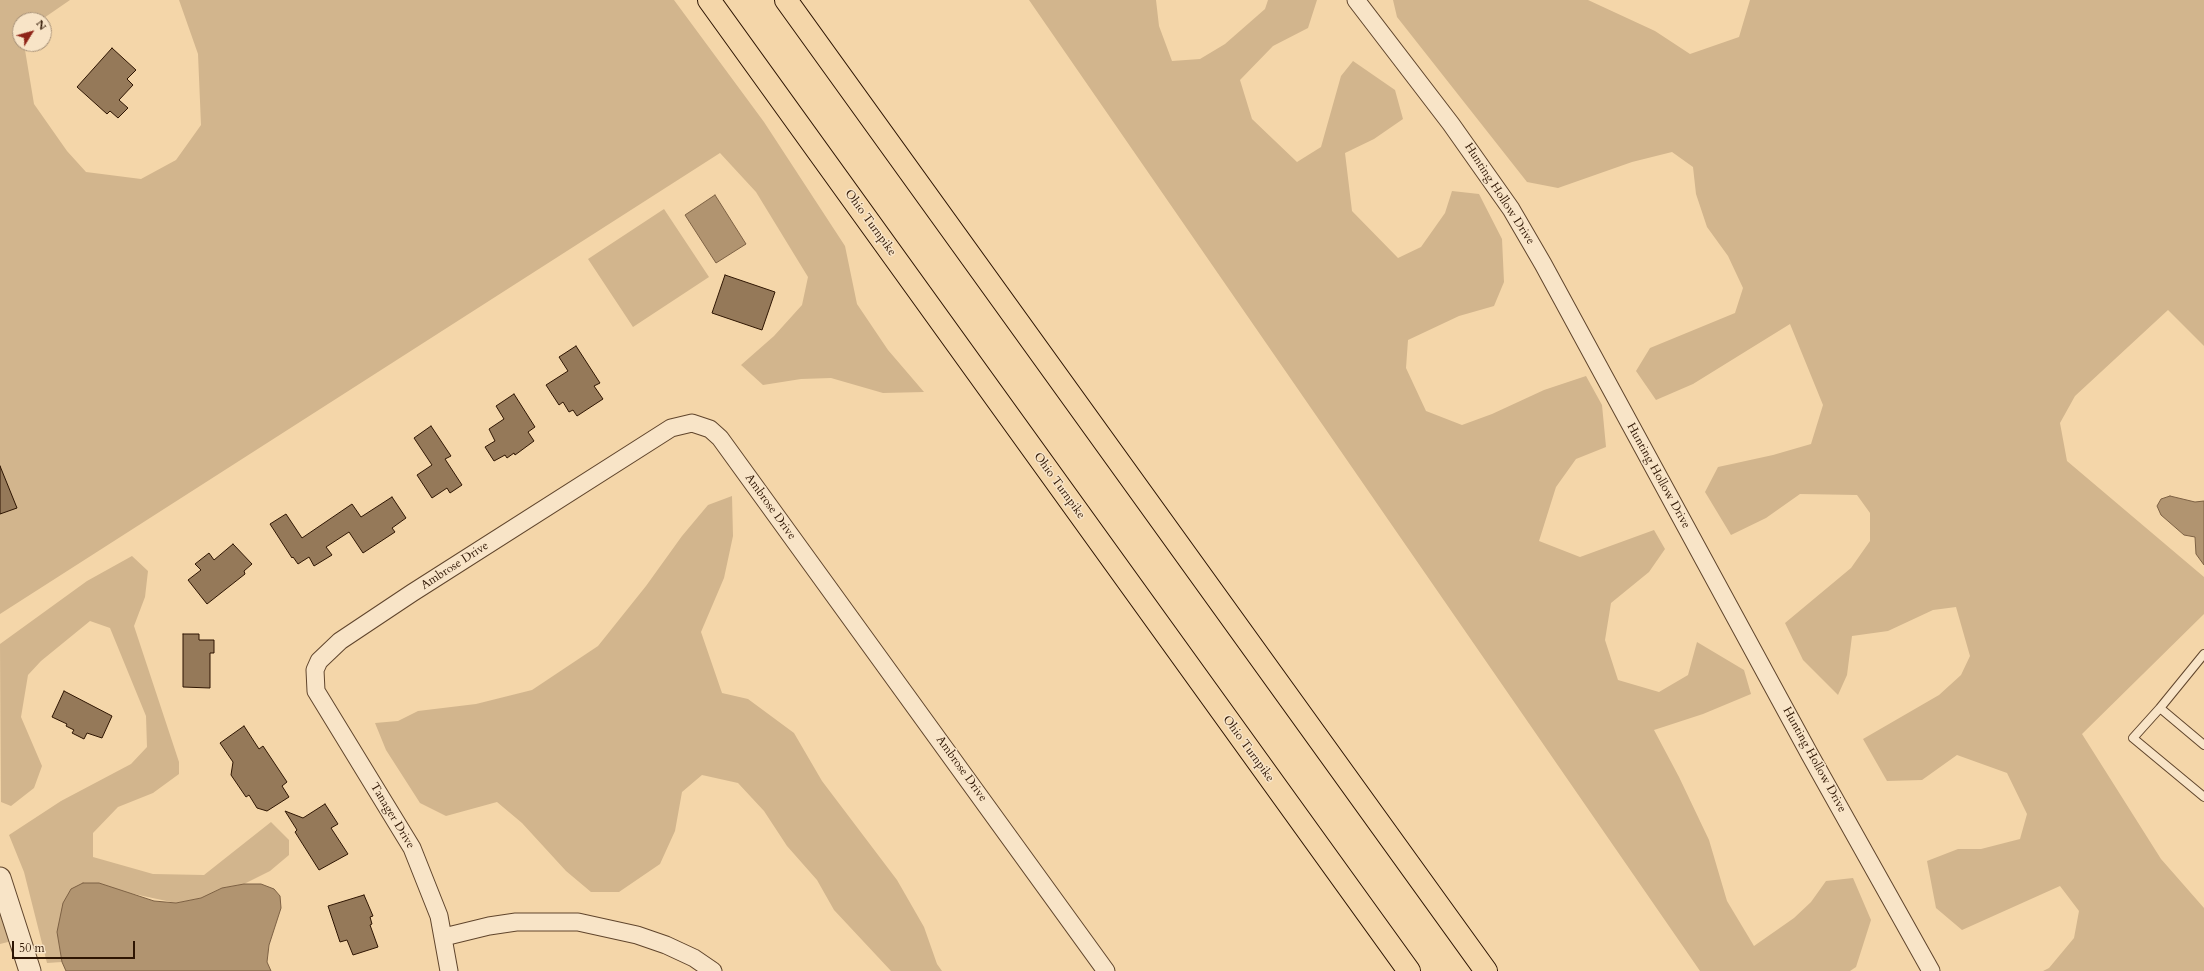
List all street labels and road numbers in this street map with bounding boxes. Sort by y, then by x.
street label: Hunting Hollow Drive [1461,140,1537,248]
street label: Ohio Turnpike [841,187,899,259]
street label: Hunting Hollow Drive [1623,421,1693,531]
street label: Ohio Turnpike [1030,450,1088,522]
street label: Ambrose Drive [741,471,799,543]
street label: Ambrose Drive [418,539,492,593]
street label: Hunting Hollow Drive [1779,705,1849,815]
street label: Ohio Turnpike [1219,713,1277,785]
street label: Ambrose Drive [932,733,990,805]
street label: Tanager Drive [367,780,417,852]

